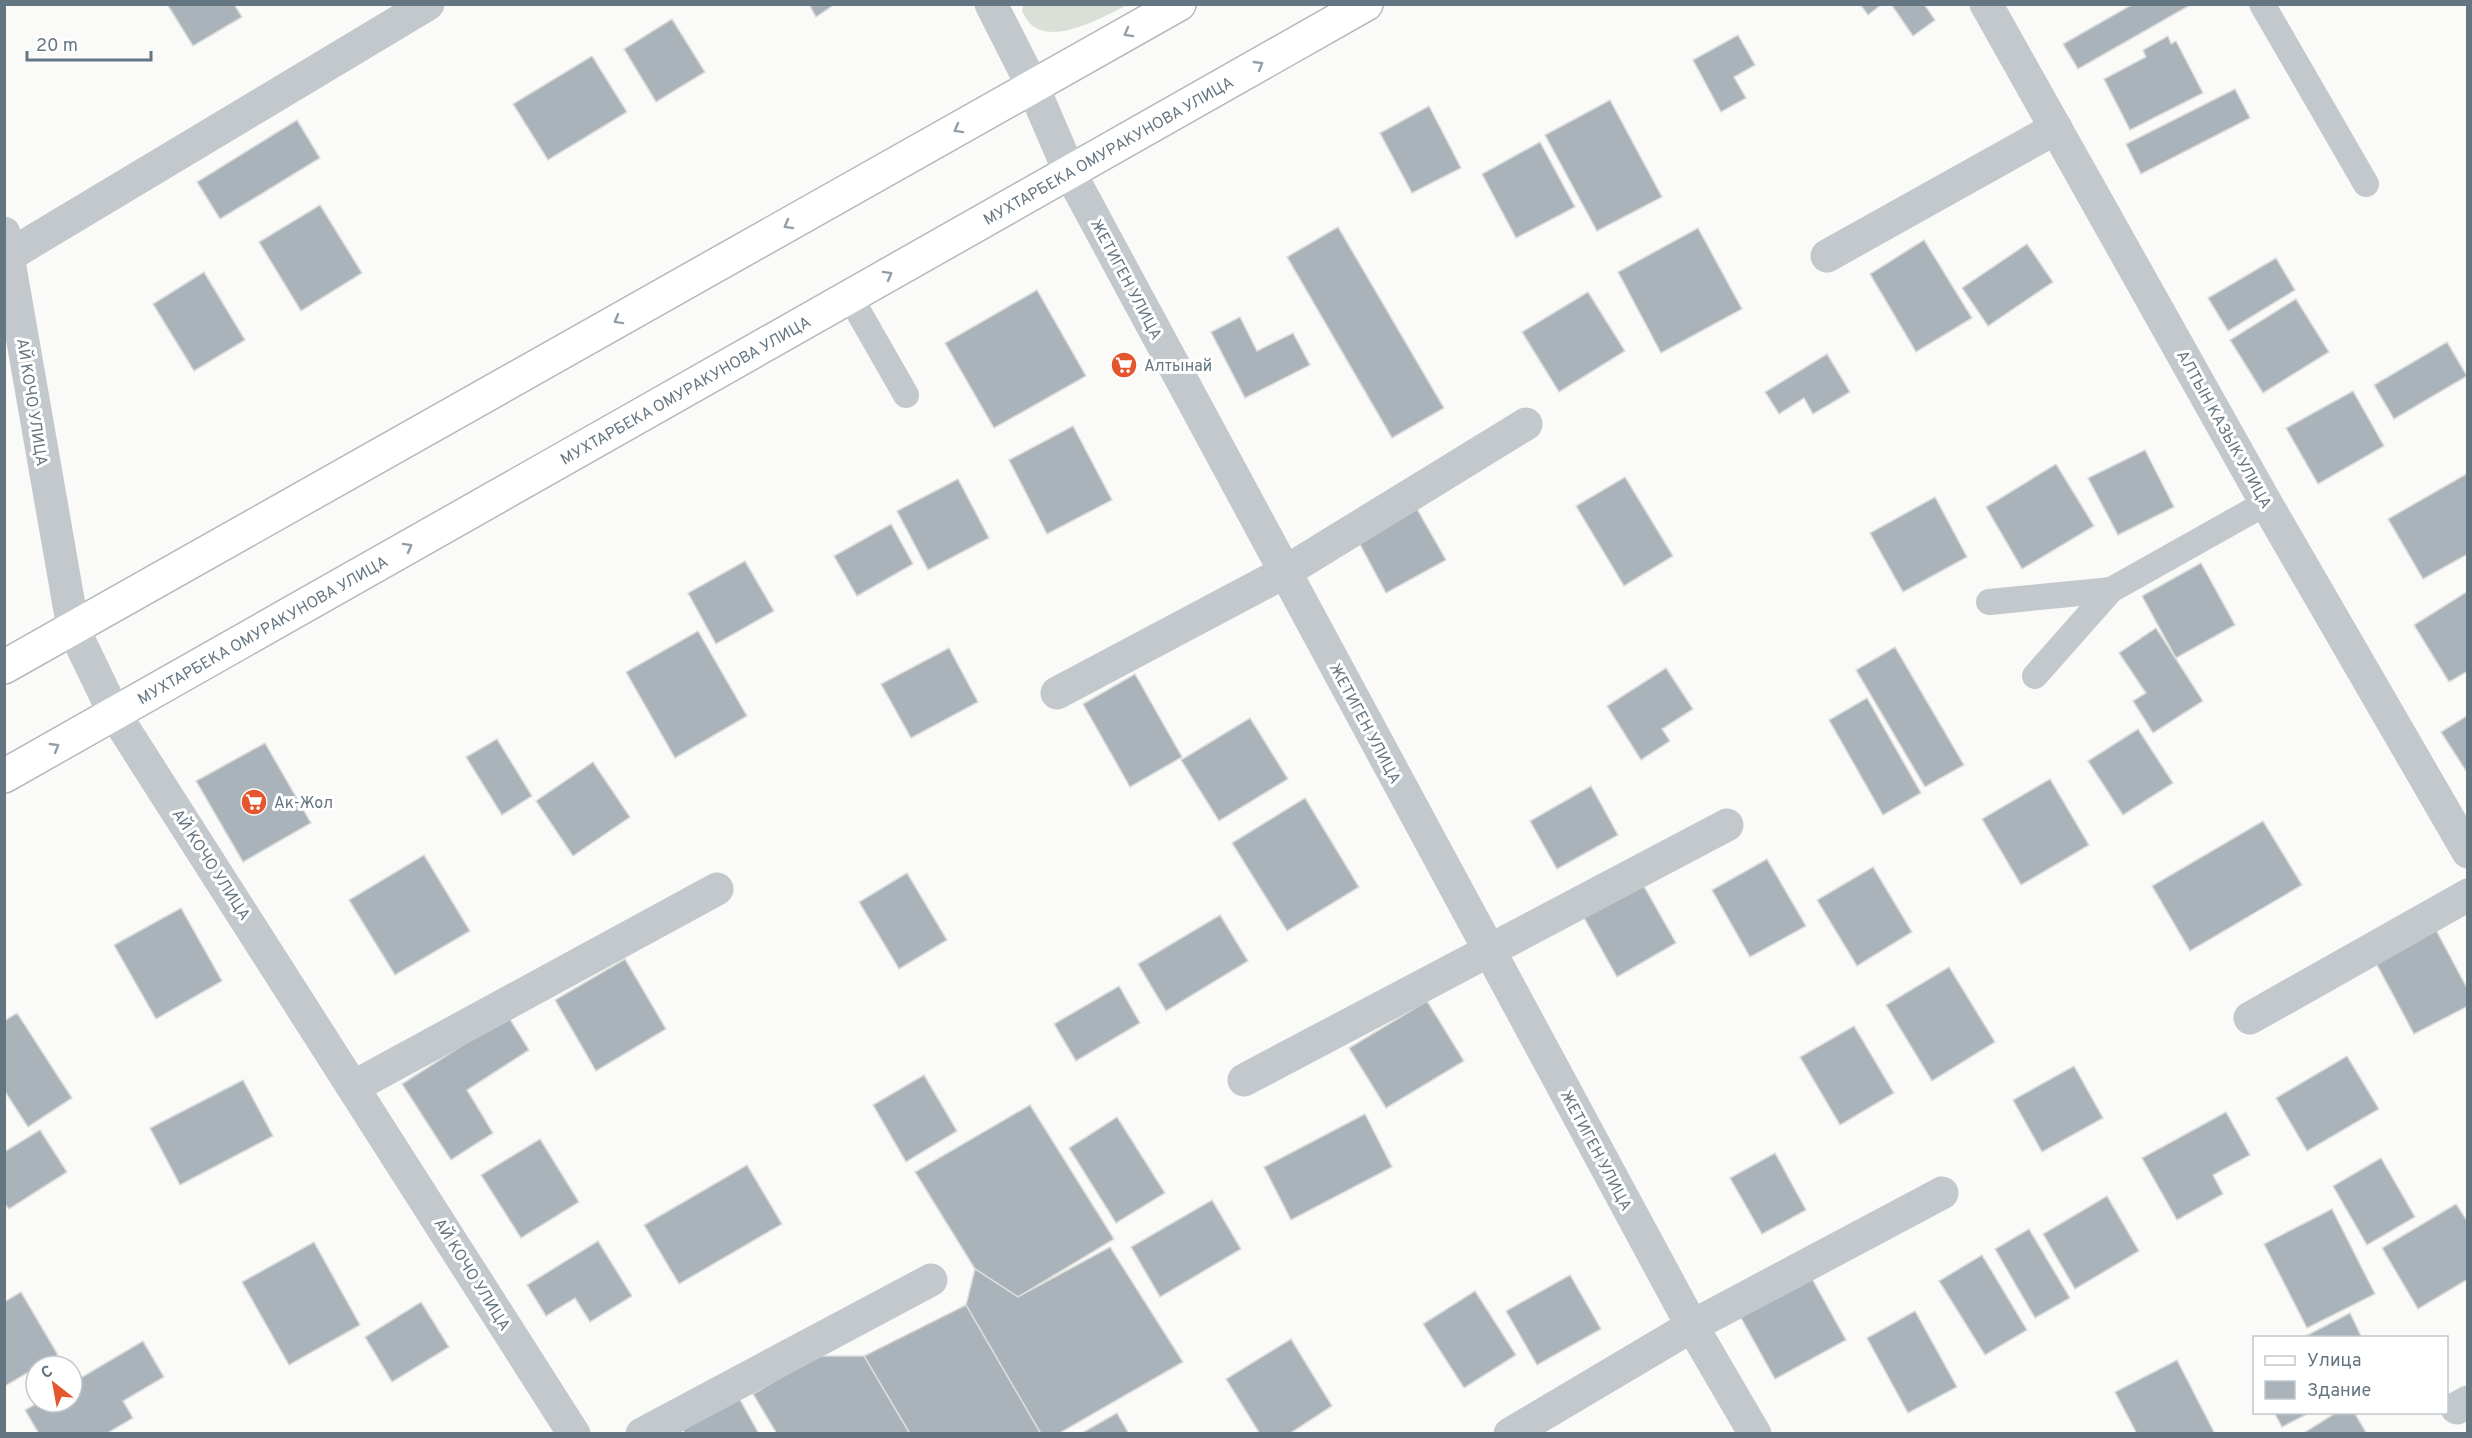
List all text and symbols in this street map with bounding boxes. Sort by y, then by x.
scale bar [27,24,152,62]
one-way arrow [1124,26,1134,37]
text: 20 m [36,35,78,58]
one-way arrow [1253,61,1263,73]
street label: МУХТАРБЕКА ОМУРАКУНОВА УЛИЦА [980,73,1238,231]
one-way arrow [954,121,964,133]
street label: ЖЕТИГЕН УЛИЦА [1085,216,1166,344]
one-way arrow [784,217,794,229]
one-way arrow [882,271,892,283]
street label: МУХТАРБЕКА ОМУРАКУНОВА УЛИЦА [557,313,815,470]
one-way arrow [614,313,624,325]
street label: АЙ КОЧО УЛИЦА [11,337,53,468]
street label: АЛТЫН КАЗЫК УЛИЦА [2171,347,2275,513]
supermarket icon: Алтынай [1109,350,1139,380]
place label: Алтынай [1144,357,1212,377]
one-way arrow [402,543,412,554]
street label: МУХТАРБЕКА ОМУРАКУНОВА УЛИЦА [135,552,392,710]
street label: ЖЕТИГЕН УЛИЦА [1324,660,1405,788]
one-way arrow [49,743,59,754]
supermarket icon: Ак-Жол [239,787,269,817]
place label: Ак-Жол [274,794,333,814]
street label: АЙ КОЧО УЛИЦА [167,804,256,925]
street label: ЖЕТИГЕН УЛИЦА [1555,1087,1636,1215]
street label: АЙ КОЧО УЛИЦА [429,1214,516,1335]
legend [2253,1336,2448,1414]
text: Улица [2307,1350,2361,1373]
north arrow [24,1354,84,1414]
text: С [38,1362,57,1384]
text: Здание [2307,1380,2371,1403]

